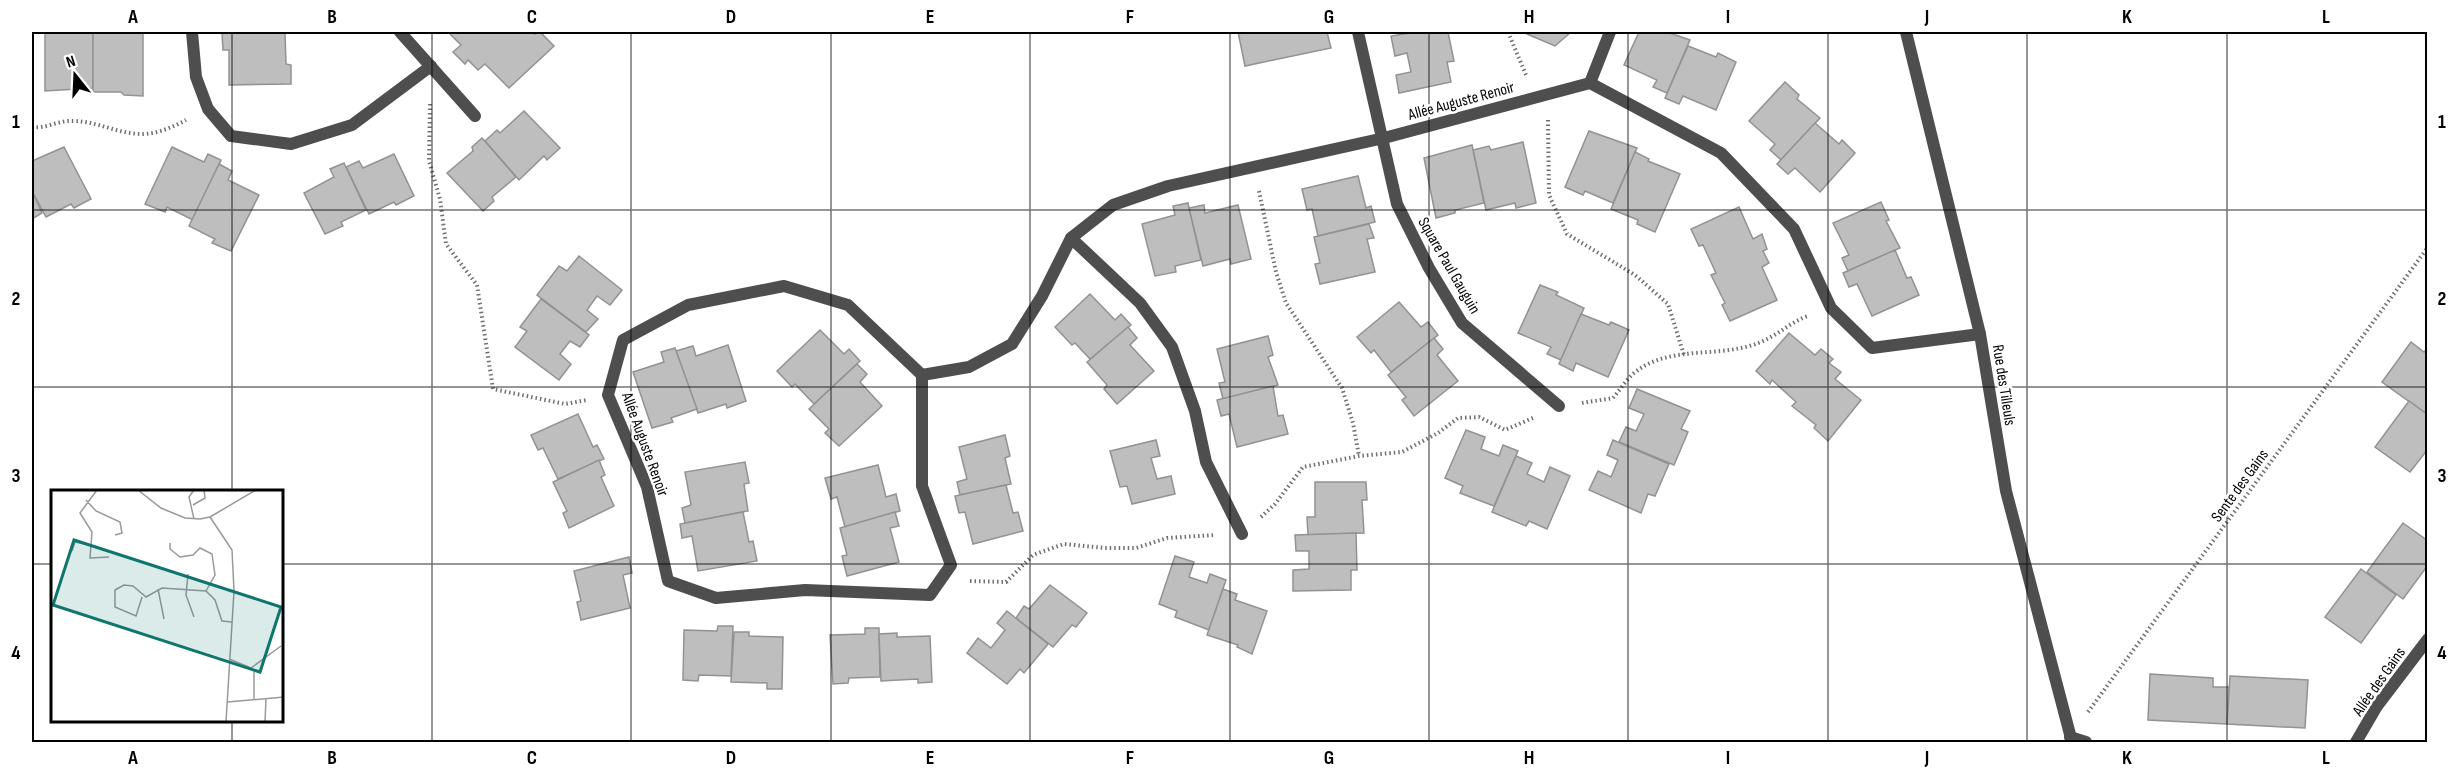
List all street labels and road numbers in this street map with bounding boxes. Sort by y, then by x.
street label: Allée Auguste Renoir [1405,78,1517,125]
street label: Square Paul Gauguin [1413,214,1484,317]
street label: Rue des Tilleuls [1988,343,2019,427]
street label: Allée Auguste Renoir [617,389,672,499]
street label: Sente des Gains [2208,446,2273,526]
street label: Allée des Gains [2348,644,2410,721]

